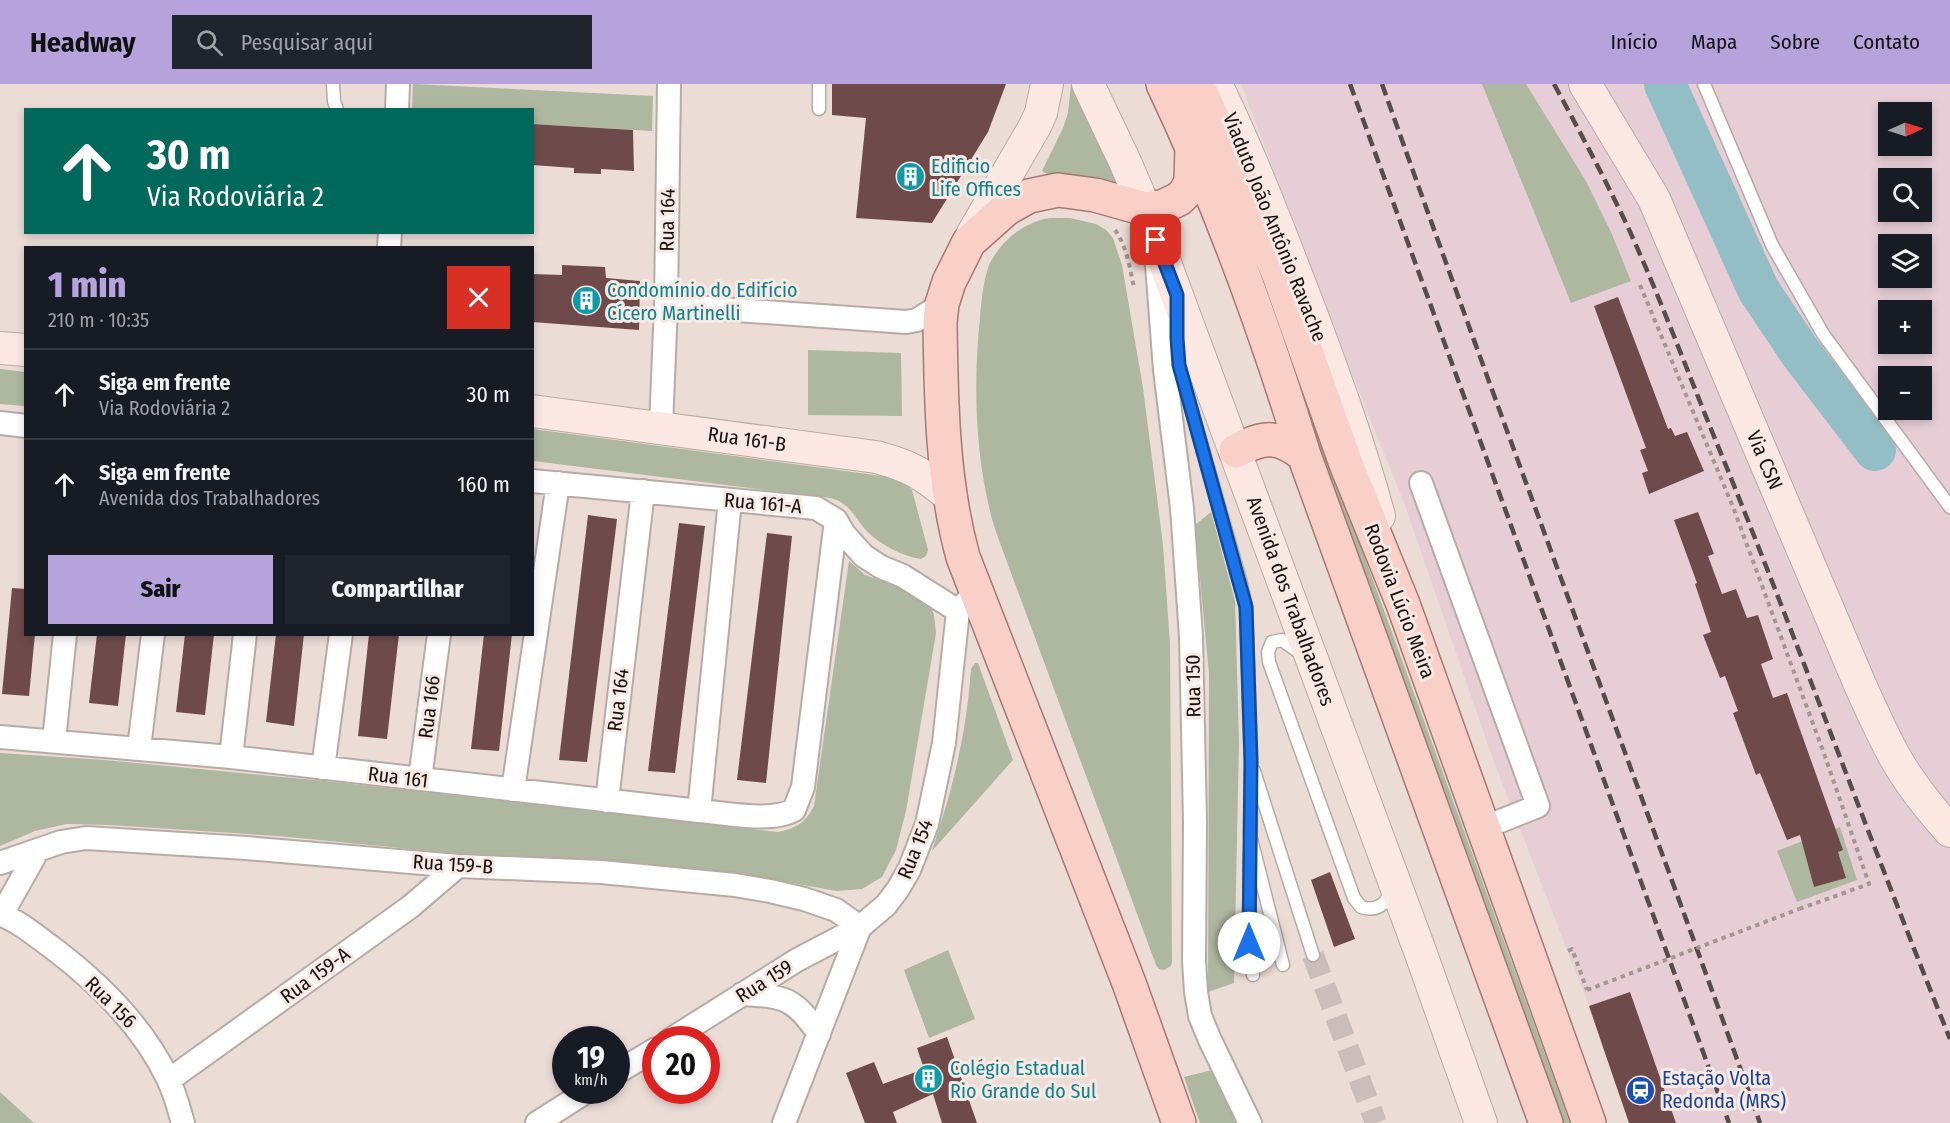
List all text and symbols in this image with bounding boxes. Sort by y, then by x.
search box [172,15,592,69]
text: Headway [30,26,136,59]
icon: search [193,26,226,59]
text: Pesquisar aqui [241,29,373,56]
text: Início [1611,29,1658,55]
text: Mapa [1691,29,1737,55]
text: Sobre [1770,29,1820,55]
text: Contato [1853,29,1920,55]
north arrow [1878,102,1932,156]
map controls [1878,102,1932,420]
street label: Viaduto João Antônio Ravache [1218,109,1332,345]
text: 30 m [147,130,231,180]
icon: ahead [48,132,126,210]
place label: Edificio Life Offices [931,154,1021,201]
building icon: Edificio Life Offices [894,161,926,193]
button: search [1878,168,1932,222]
text: Via Rodoviária 2 [147,181,324,213]
street label: Rua 164 [654,188,680,252]
pin [1130,214,1181,265]
icon: arrive [1139,223,1172,256]
button: layers [1878,234,1932,288]
text: 1 min [48,263,126,307]
button: close [447,266,510,329]
place label: Condomínio do Edifício Cícero Martinelli [607,278,797,325]
building icon: Condomínio do Edifício Cícero Martinelli [570,285,602,317]
button: + [1878,300,1932,354]
text: 210 m · 10:35 [48,308,149,332]
button: − [1878,366,1932,420]
text: Siga em frente [99,369,230,396]
icon: ahead [48,378,81,411]
text: 30 m [467,381,510,408]
text: Via Rodoviária 2 [99,396,230,420]
street label: Rua 161-B [706,422,788,456]
street label: Via CSN [1742,427,1788,493]
text: Siga em frente [99,459,230,486]
icon: ahead [48,468,81,501]
text: 160 m [457,471,510,498]
text: Avenida dos Trabalhadores [99,486,320,510]
street label: Rua 161-A [723,488,803,518]
street label: Avenida dos Trabalhadores [1242,493,1340,709]
street label: Rodovia Lúcio Meira [1359,520,1441,682]
button: Sair [48,555,273,624]
button: Compartilhar [285,555,510,624]
street label: Rua 150 [1180,654,1206,718]
street label: Rua 164 [602,667,634,733]
street label: Rua 166 [413,674,445,740]
street label: Rua 161 [367,761,429,793]
street label: Rua 154 [892,815,938,882]
street label: Rua 159-B [412,849,494,879]
position arrow [1217,911,1281,975]
street label: Rua 159-A [276,942,355,1008]
street label: Rua 159 [731,954,797,1008]
street label: Rua 156 [80,971,142,1033]
speed limit sign: 20 [642,1026,720,1104]
text: 19 [577,1040,605,1076]
place label: Colégio Estadual Rio Grande do Sul [950,1056,1096,1103]
building icon: Colégio Estadual Rio Grande do Sul [913,1063,945,1095]
place label: Estação Volta Redonda (MRS) [1662,1066,1786,1113]
text: km/h [574,1071,608,1089]
station icon: Estação Volta Redonda (MRS) [1625,1074,1657,1106]

